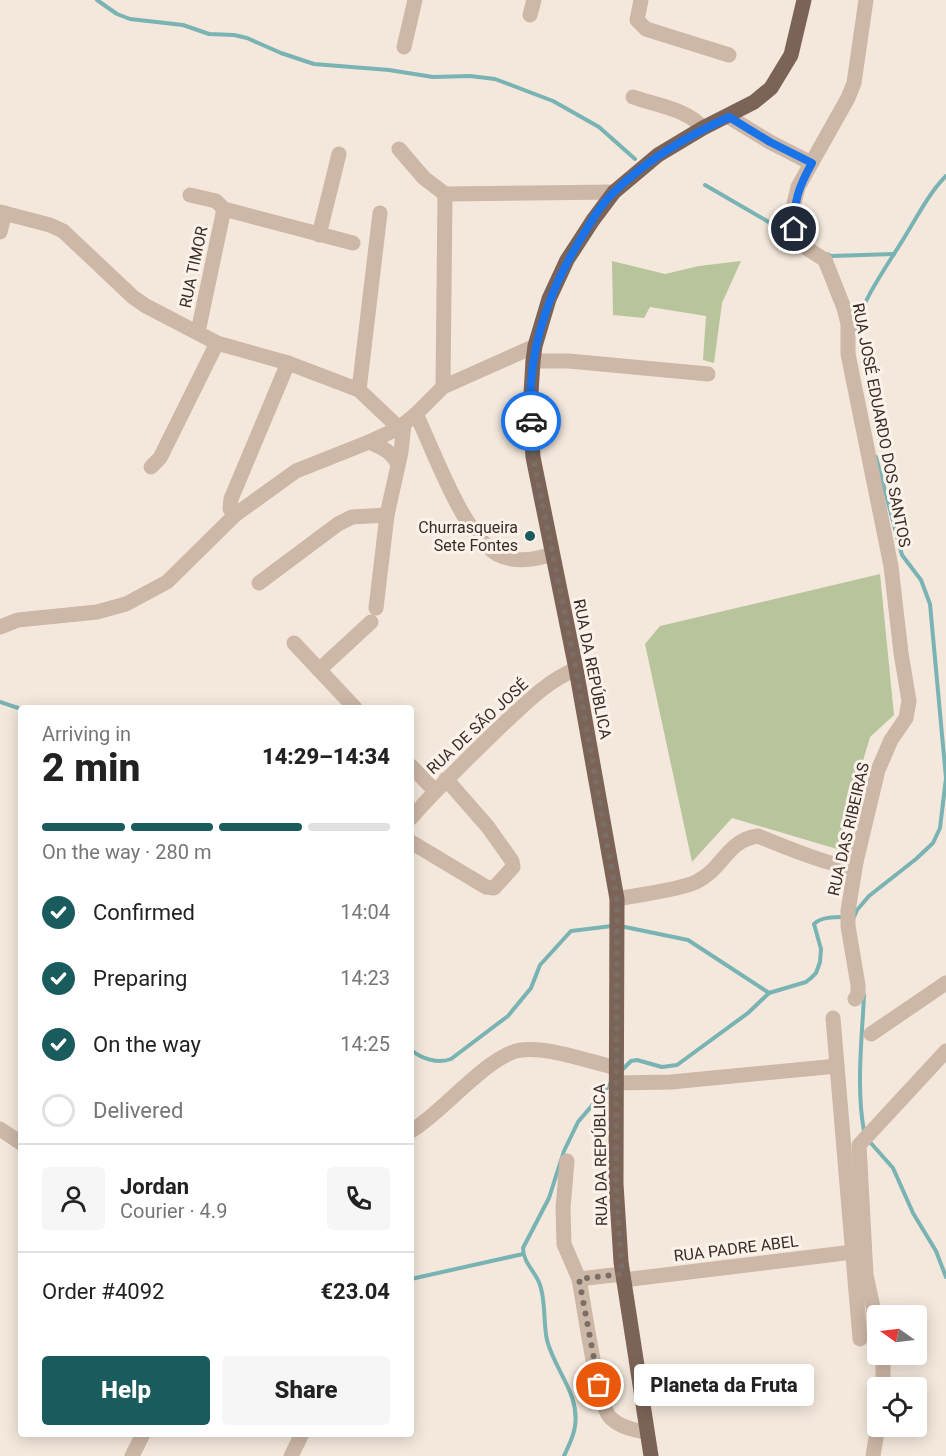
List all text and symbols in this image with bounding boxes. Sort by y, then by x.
pin [768,203,819,254]
icon: home [777,212,810,245]
street label: RUA TIMOR [176,224,211,310]
street label: RUA JOSÉ EDUARDO DOS SANTOS [848,301,915,549]
courier [501,391,561,451]
icon: car [515,405,548,438]
place label: Churrasqueira Sete Fontes [418,518,518,555]
marker: Churrasqueira Sete Fontes [523,529,537,543]
street label: RUA DA REPÚBLICA [570,597,616,741]
street label: RUA DE SÃO JOSÉ [422,674,532,778]
text: Arriving in [42,722,131,746]
text: 14:29–14:34 [262,744,390,769]
text: 2 min [42,745,140,791]
street label: RUA DAS RIBEIRAS [824,761,873,898]
text: On the way · 280 m [42,840,211,864]
icon: check [42,896,75,929]
text: Confirmed [93,900,195,925]
text: 14:04 [340,900,390,924]
icon: check [42,962,75,995]
text: Preparing [93,966,187,991]
text: 14:23 [340,966,390,990]
icon: check [42,1028,75,1061]
text: On the way [93,1032,201,1057]
text: 14:25 [340,1032,390,1056]
street label: RUA DA REPÚBLICA [590,1083,611,1226]
text: Delivered [93,1098,183,1123]
button: person [42,1167,105,1230]
button: phone [327,1167,390,1230]
text: Jordan [120,1174,189,1199]
text: Courier · 4.9 [120,1199,227,1223]
street label: RUA PADRE ABEL [673,1231,800,1266]
text: Order #4092 [42,1279,164,1304]
text: €23.04 [321,1279,390,1304]
north arrow [867,1305,927,1365]
map controls [867,1305,927,1437]
button: Help [42,1356,210,1425]
button: Share [222,1356,390,1425]
pin [573,1359,624,1410]
callout: Planeta da Fruta [635,1364,815,1406]
icon: bag [582,1368,615,1401]
text: Planeta da Fruta [650,1373,798,1397]
button: locate [867,1377,927,1437]

